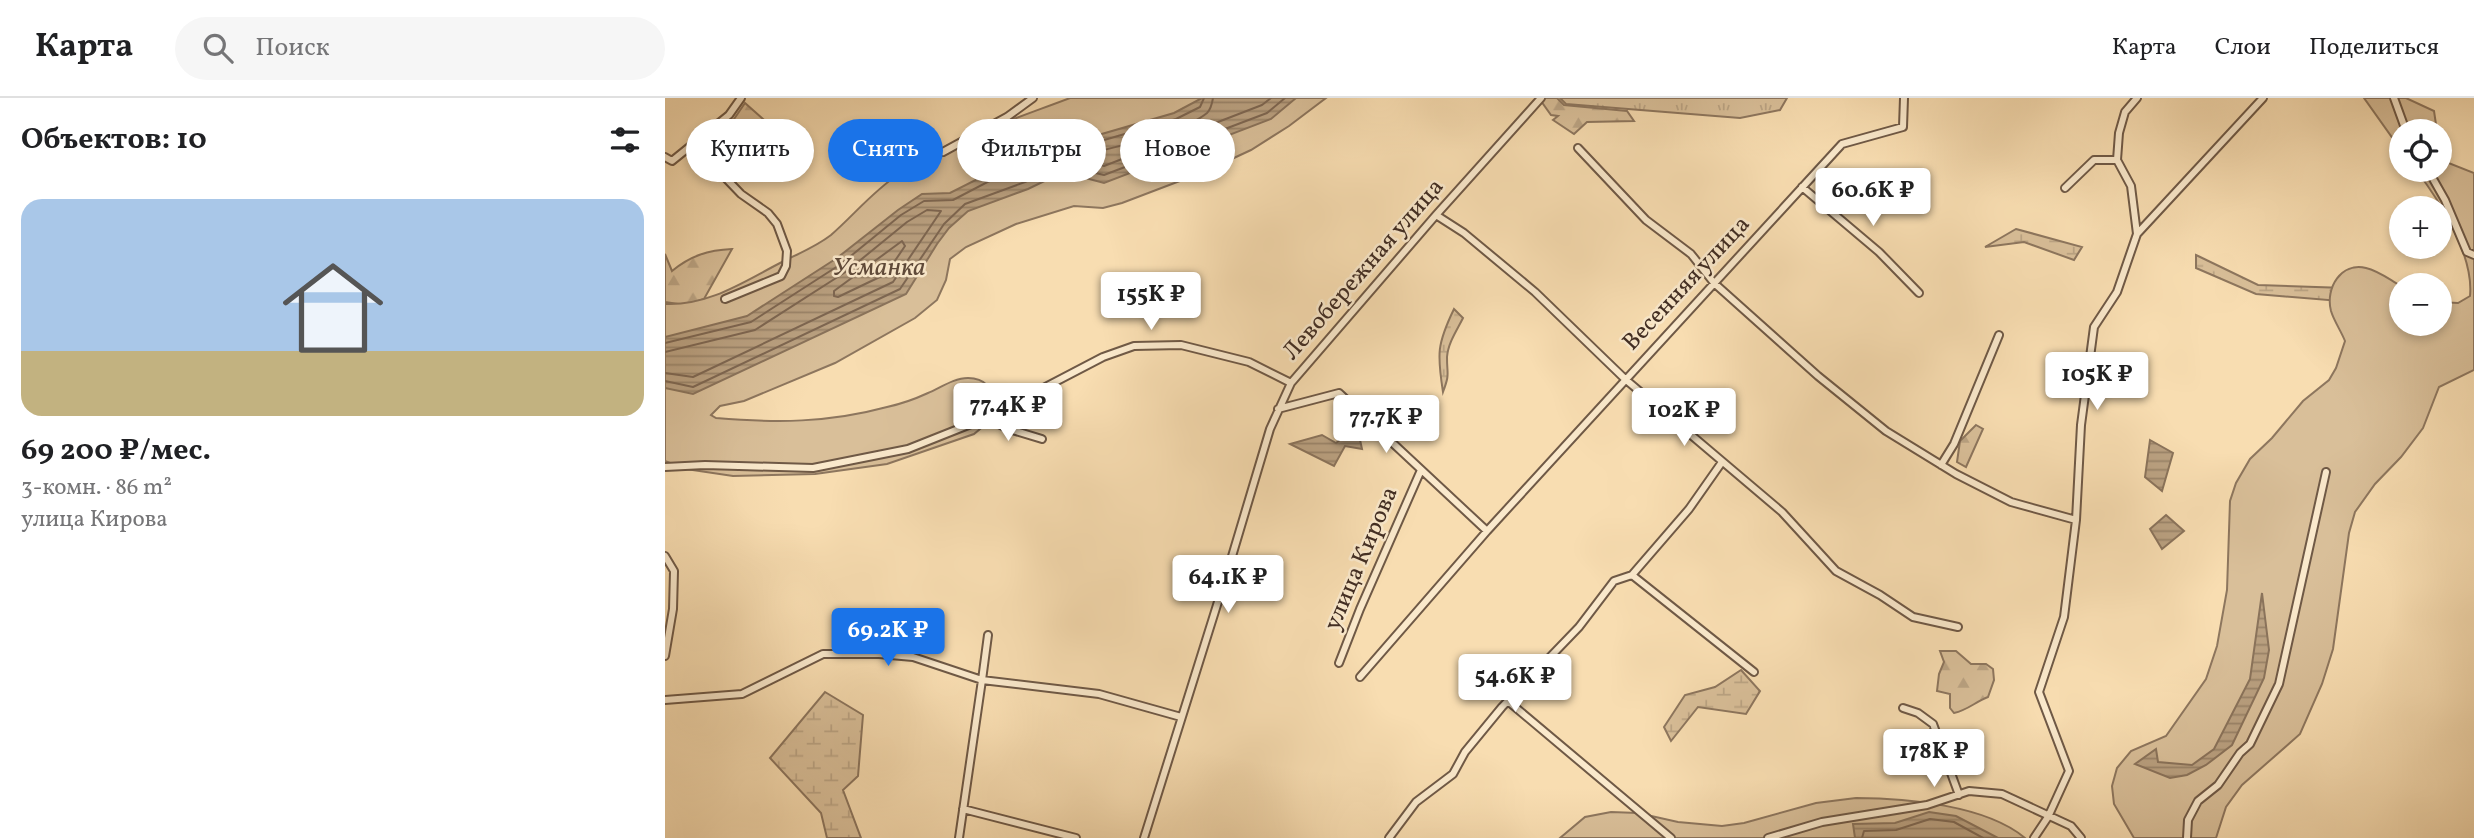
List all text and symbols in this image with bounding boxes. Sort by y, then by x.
search box [175,17,665,80]
text: Карта [35,25,133,71]
icon: search [199,29,237,67]
text: Поиск [255,30,330,66]
text: Карта [2112,31,2177,65]
text: Слои [2215,31,2271,65]
text: Поделиться [2309,31,2439,65]
text: Объектов: 10 [21,119,207,161]
chip: Купить [686,119,814,182]
chip: Снять [828,119,943,182]
chip: Фильтры [957,119,1106,182]
chip: Новое [1120,119,1235,182]
map controls [2389,119,2452,336]
button: locate [2389,119,2452,182]
icon: filters [606,121,644,159]
pin: 60.6K ₽ [1808,169,1938,228]
street label: Левобережная улица [1275,172,1453,368]
text: 60.6K ₽ [1832,175,1914,207]
button: + [2389,196,2452,259]
street label: Весенняя улица [1615,209,1759,359]
icon: home [270,245,396,371]
water label: Усманка [832,250,926,286]
pin: 155K ₽ [1094,272,1208,332]
button: − [2389,273,2452,336]
text: 155K ₽ [1117,279,1185,311]
pin: 105K ₽ [2040,352,2154,412]
text: 105K ₽ [2061,359,2133,391]
pin: 77.4K ₽ [943,384,1073,443]
pin: 102K ₽ [1627,388,1741,448]
text: 77.4K ₽ [969,390,1047,422]
text: 102K ₽ [1648,395,1720,427]
pin: 77.7K ₽ [1321,396,1451,455]
text: 77.7K ₽ [1349,402,1423,434]
text: 69 200 ₽/мес. [21,430,211,472]
text: 3-комн. · 86 m² [21,472,172,504]
street label: улица Кирова [1316,482,1408,636]
text: улица Кирова [21,504,168,536]
pin: 64.1K ₽ [1163,556,1293,615]
text: 64.1K ₽ [1188,562,1268,594]
pin: 69.2K ₽ [823,608,953,668]
text: 69.2K ₽ [848,615,928,647]
pin: 54.6K ₽ [1450,654,1580,714]
text: 54.6K ₽ [1474,661,1556,693]
pin: 178K ₽ [1877,730,1991,789]
text: 178K ₽ [1899,736,1969,768]

